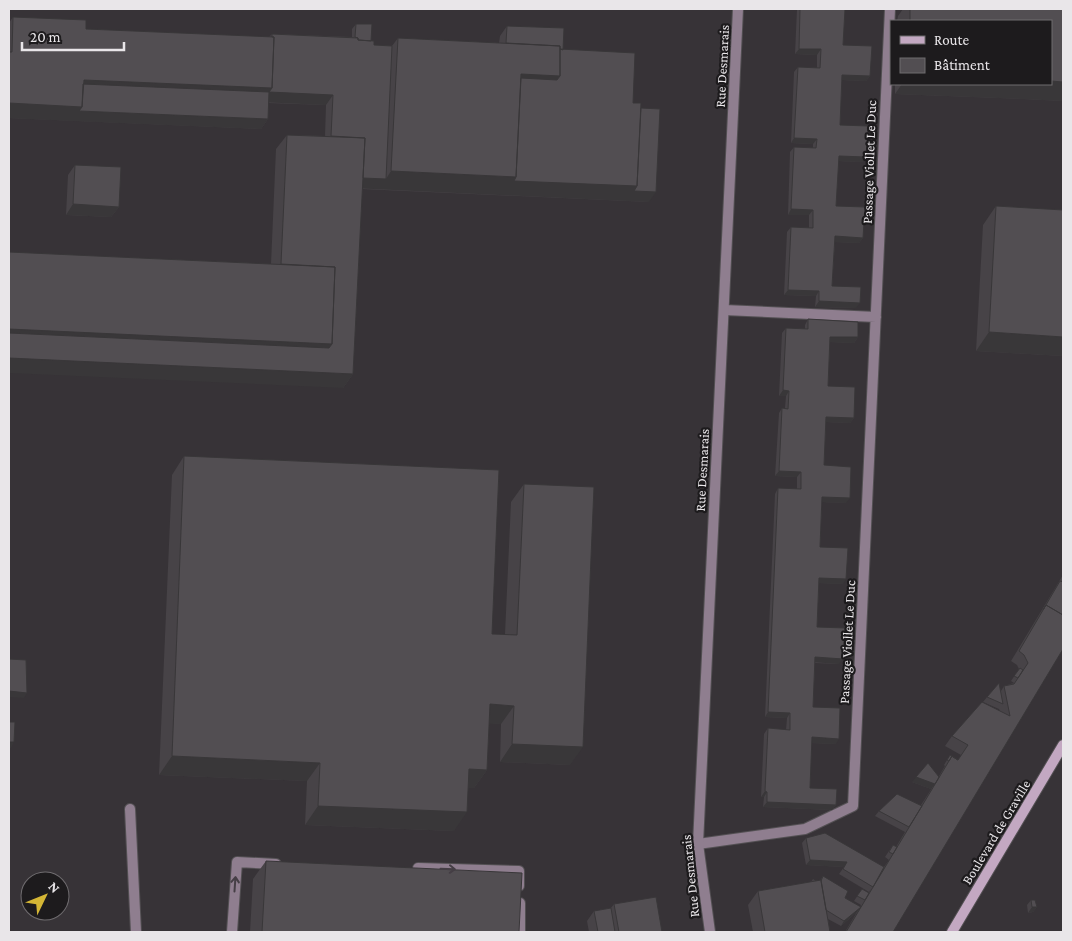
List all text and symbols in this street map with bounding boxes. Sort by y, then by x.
scale bar [22,20,125,52]
legend [890,20,1052,85]
street label: Rue Desmarais [712,24,732,108]
text: 20 m [30,29,61,45]
text: Route [934,32,969,48]
text: Bâtiment [934,57,991,73]
street label: Passage Viollet Le Duc [859,100,879,224]
street label: Rue Desmarais [692,428,712,512]
street label: Passage Viollet Le Duc [836,580,858,704]
street label: Boulevard de Graville [958,777,1034,887]
street label: Rue Desmarais [678,834,702,918]
one-way arrow [440,864,456,874]
north arrow [20,871,70,921]
one-way arrow [231,876,240,892]
text: N [45,878,64,896]

